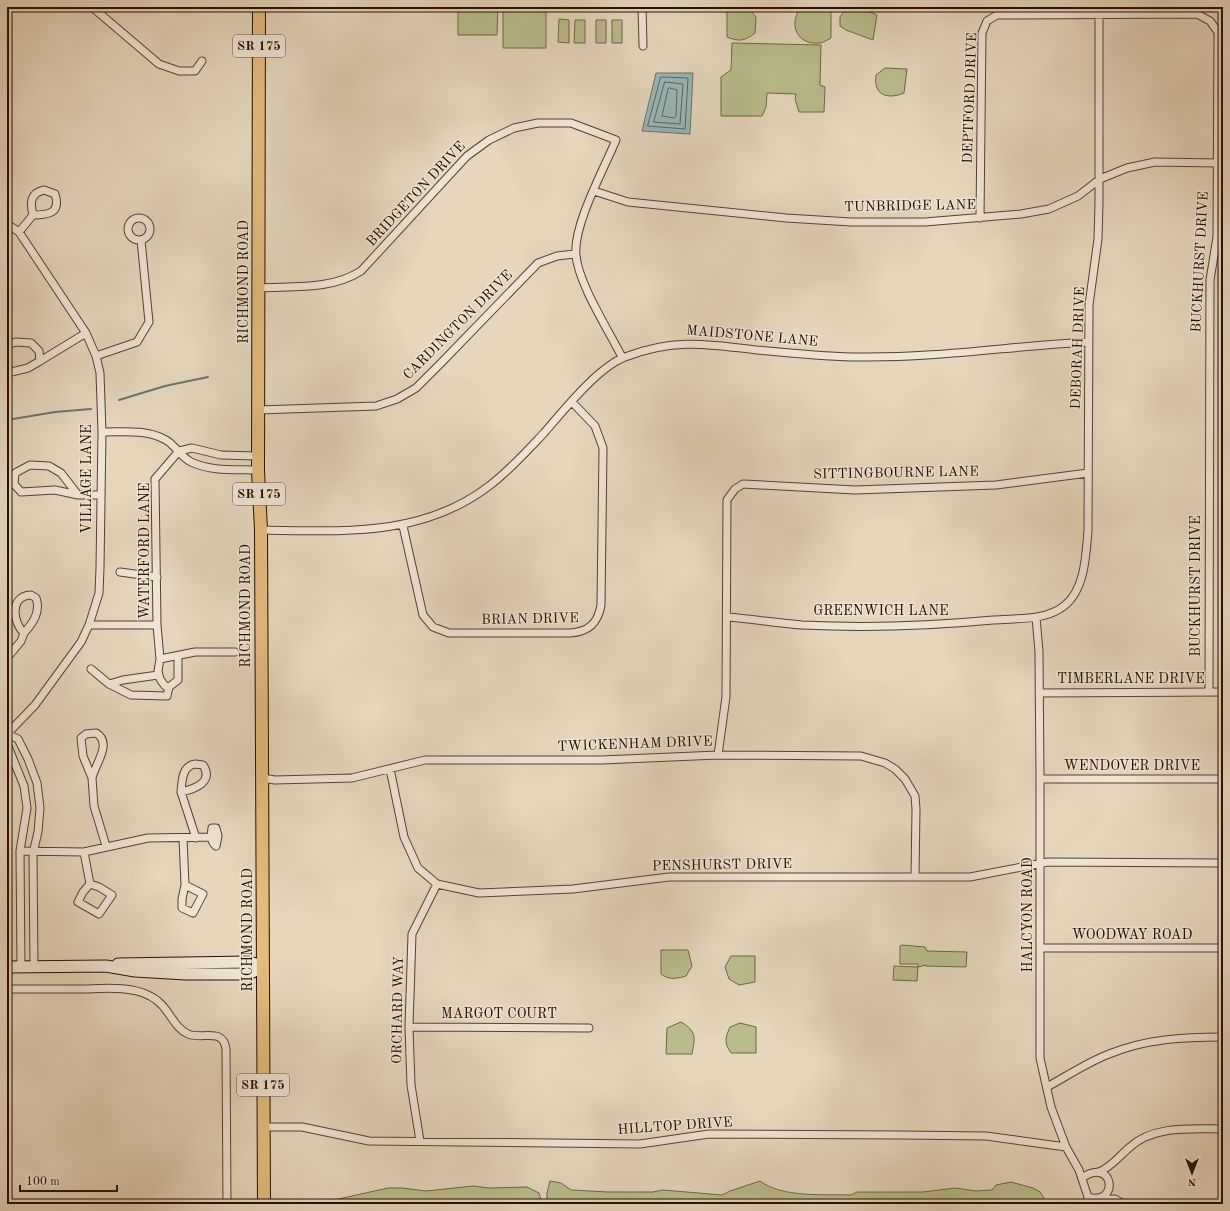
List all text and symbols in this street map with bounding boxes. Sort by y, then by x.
street label: DEPTFORD DRIVE [961,32,979,164]
road number: SR 175 [233,35,285,57]
street label: BRIDGETON DRIVE [364,139,468,249]
street label: BUCKHURST DRIVE [1189,191,1211,333]
street label: TUNBRIDGE LANE [844,198,976,214]
street label: RICHMOND ROAD [237,220,251,344]
street label: CARDINGTON DRIVE [401,268,515,382]
street label: DEBORAH DRIVE [1069,286,1087,410]
street label: MAIDSTONE LANE [686,323,818,349]
street label: VILLAGE LANE [80,424,94,534]
street label: SITTINGBOURNE LANE [813,465,979,481]
street label: WATERFORD LANE [138,483,152,619]
road number: SR 175 [233,483,285,505]
street label: BUCKHURST DRIVE [1189,515,1203,657]
street label: RICHMOND ROAD [239,544,253,668]
street label: GREENWICH LANE [813,604,949,618]
street label: BRIAN DRIVE [481,611,579,627]
street label: TIMBERLANE DRIVE [1057,672,1205,686]
street label: TWICKENHAM DRIVE [557,734,713,754]
street label: WENDOVER DRIVE [1064,759,1200,773]
street label: PENSHURST DRIVE [652,857,792,873]
street label: HALCYON ROAD [1021,857,1035,973]
street label: RICHMOND ROAD [241,868,255,992]
street label: WOODWAY ROAD [1072,928,1192,942]
street label: ORCHARD WAY [390,956,406,1064]
street label: MARGOT COURT [441,1007,557,1021]
road number: SR 175 [237,1074,289,1096]
street label: HILLTOP DRIVE [617,1115,733,1137]
north arrow [1172,1153,1212,1193]
scale bar [20,1167,117,1193]
text: 100 m [26,1176,60,1188]
text: N [1187,1176,1196,1187]

